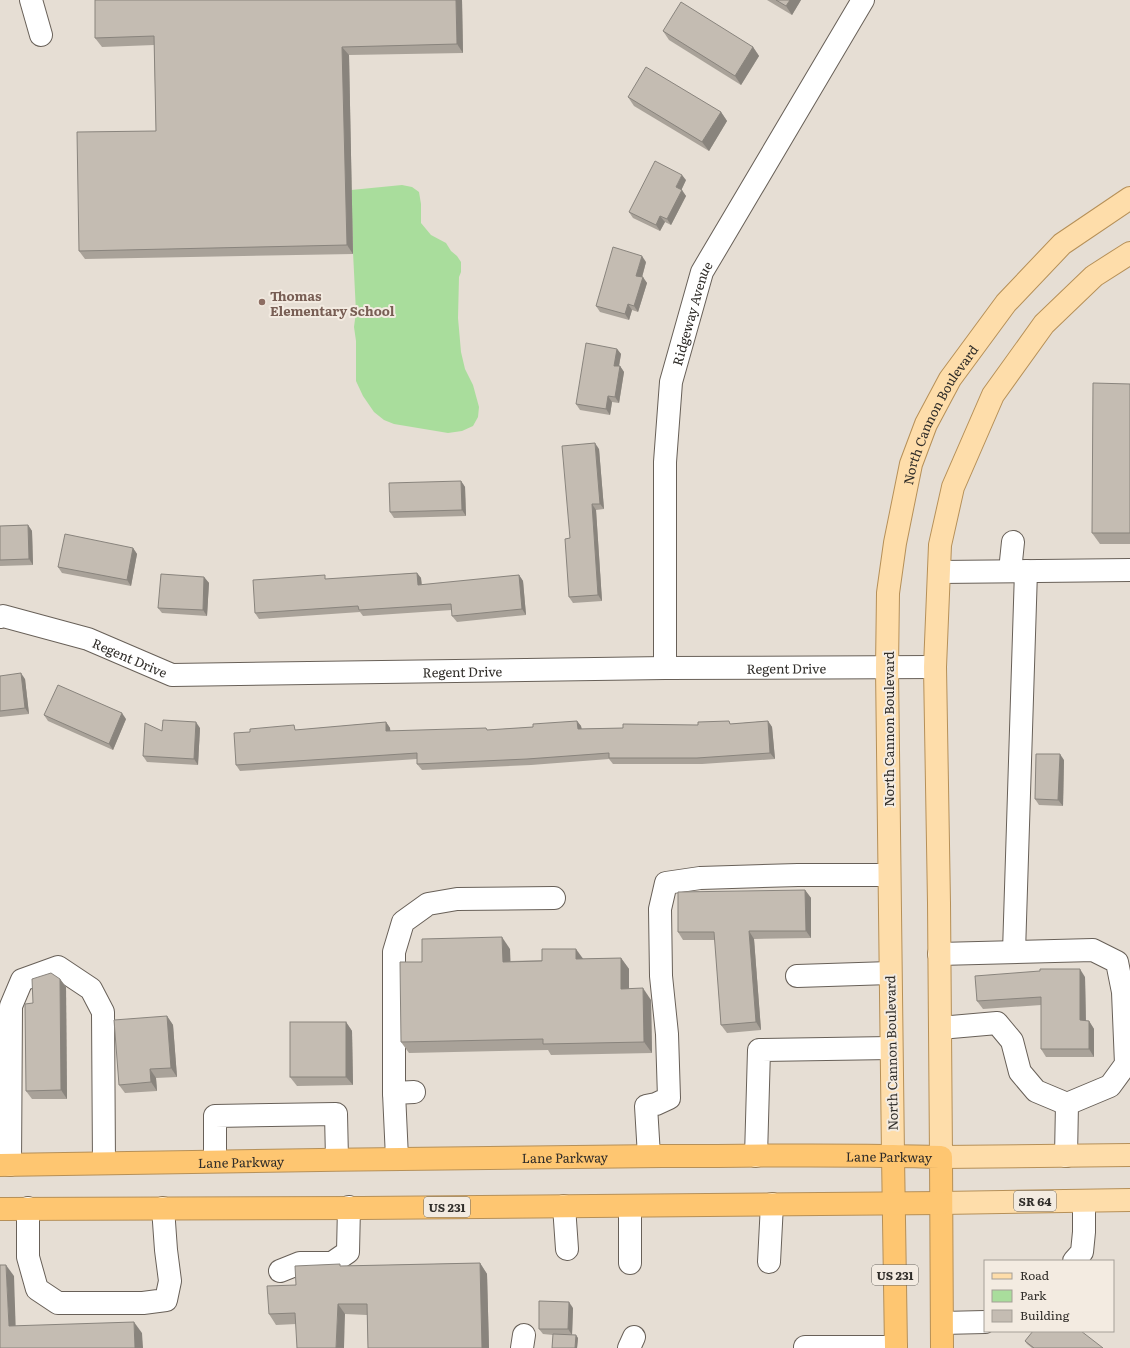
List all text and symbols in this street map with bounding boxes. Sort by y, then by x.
street label: Ridgeway Avenue [667,257,716,368]
place label: Thomas Elementary School [270,286,395,320]
marker: Thomas Elementary School [257,297,267,307]
street label: North Cannon Boulevard [898,340,982,486]
street label: Regent Drive [90,633,171,682]
street label: North Cannon Boulevard [879,651,898,807]
street label: Regent Drive [746,658,826,677]
street label: Regent Drive [422,661,503,681]
street label: North Cannon Boulevard [880,975,902,1131]
street label: Lane Parkway [846,1146,933,1166]
street label: Lane Parkway [522,1147,609,1167]
street label: Lane Parkway [198,1151,285,1171]
road number: SR 64 [1014,1191,1056,1211]
road number: US 231 [424,1197,470,1217]
legend [984,1260,1114,1332]
road number: US 231 [872,1265,918,1285]
text: Road [1020,1266,1050,1284]
text: Park [1020,1286,1047,1304]
text: Building [1020,1306,1070,1324]

